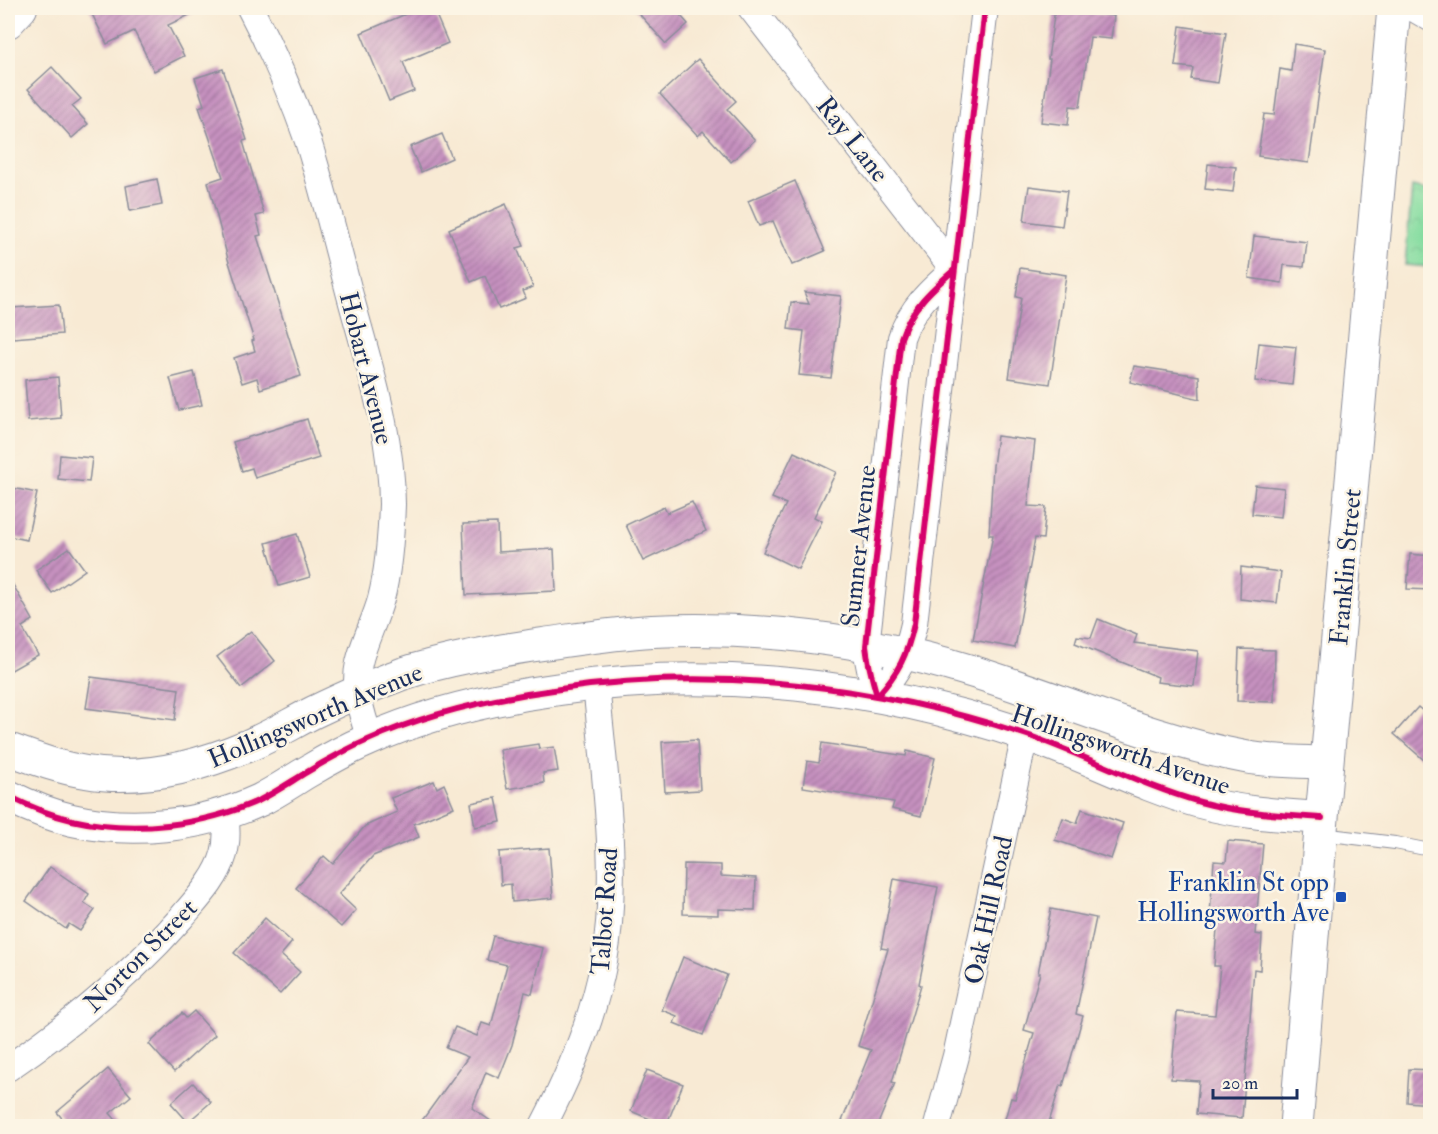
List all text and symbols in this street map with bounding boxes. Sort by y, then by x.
street label: Ray Lane [809,90,896,189]
street label: Hobart Avenue [332,289,400,448]
street label: Sumner Avenue [835,463,883,629]
street label: Franklin Street [1323,487,1369,647]
street label: Hollingsworth Avenue [203,656,427,776]
street label: Hollingsworth Avenue [1007,697,1235,802]
street label: Oak Hill Road [958,833,1020,987]
street label: Talbot Road [585,846,625,976]
place label: Franklin St opp Hollingsworth Ave [1137,867,1329,929]
marker: Franklin St opp Hollingsworth Ave [1334,890,1348,904]
street label: Norton Street [77,892,204,1019]
scale bar [1213,1062,1297,1100]
text: 20 m [1222,1072,1258,1095]

